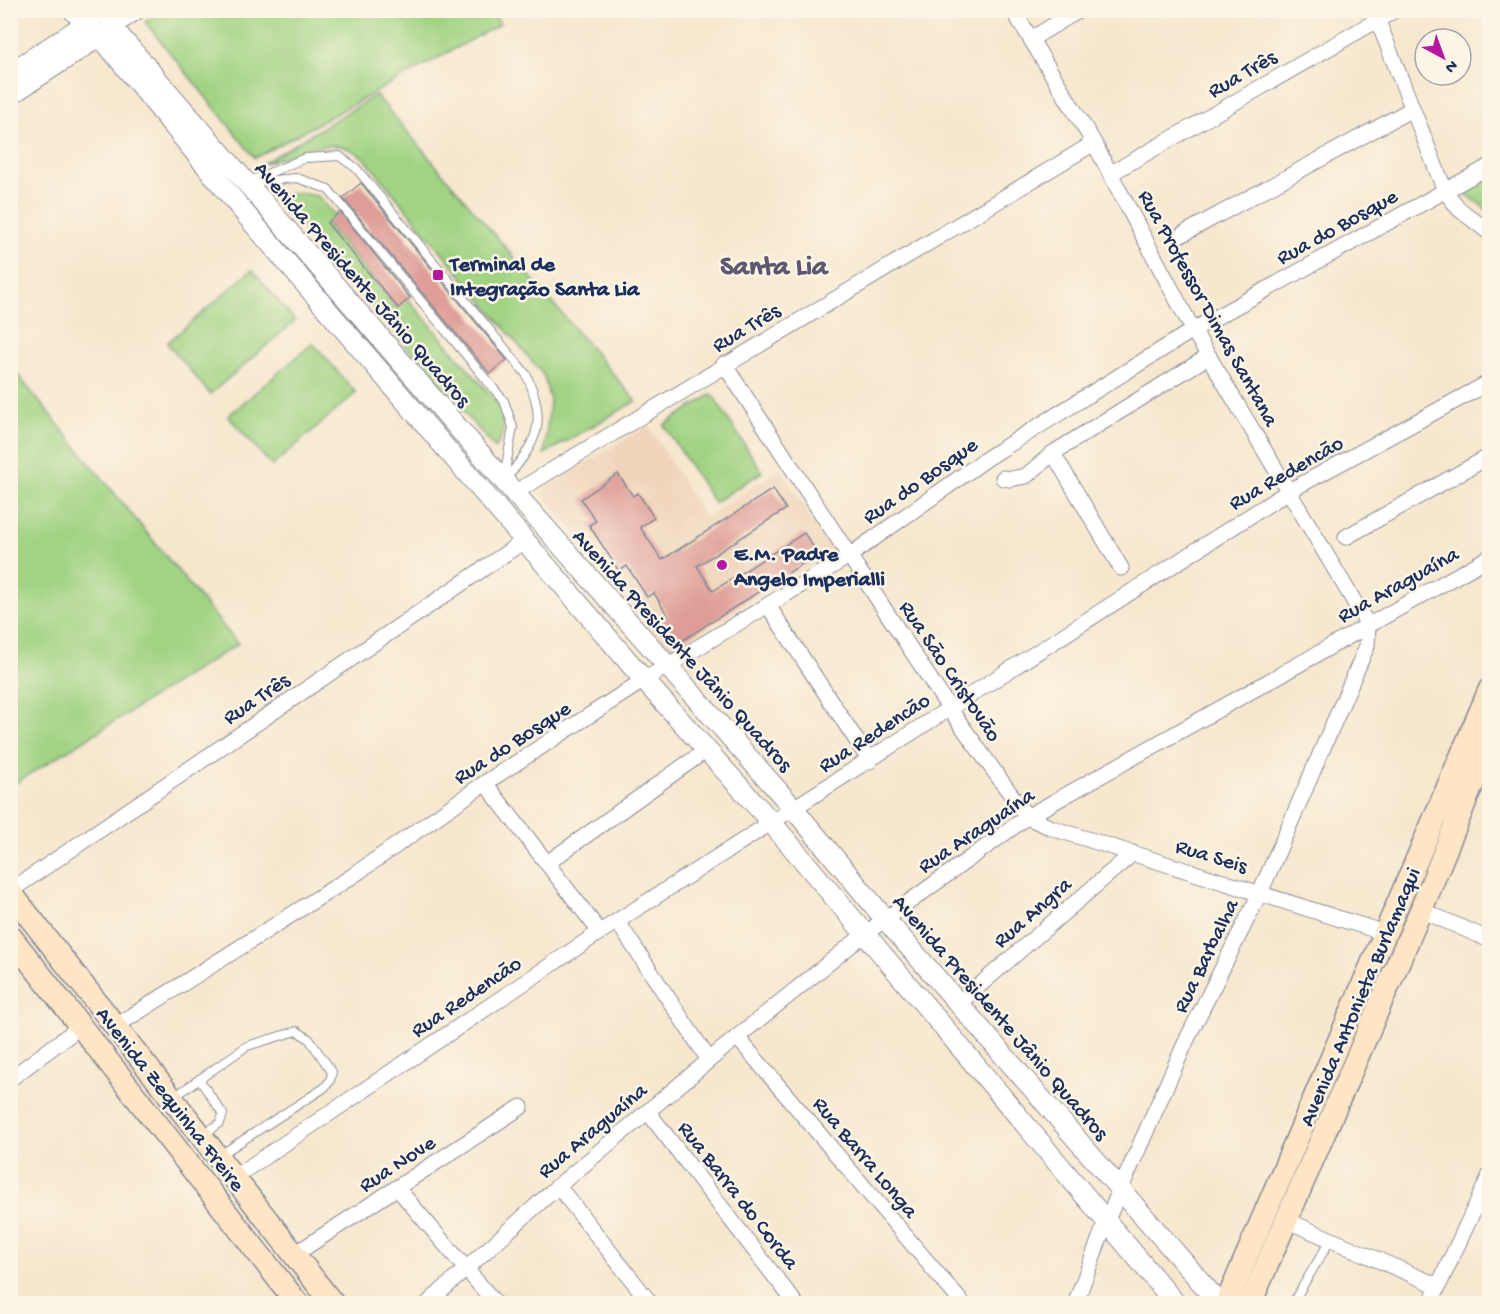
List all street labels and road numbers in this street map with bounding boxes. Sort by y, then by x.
street label: Rua Três [1204,45,1283,105]
street label: Avenida Presidente Jânio Quadros [247,157,475,415]
street label: Rua do Bosque [1273,184,1404,272]
street label: Rua Professor Dimas Santana [1131,186,1283,432]
street label: Rua Três [708,299,787,360]
street label: Rua Redencão [1225,431,1349,518]
street label: Rua do Bosque [859,433,984,531]
street label: Avenida Presidente Jânio Quadros [565,525,797,779]
street label: Rua Araguaína [1334,542,1465,631]
street label: Rua São Cristovão [892,597,1005,748]
street label: Rua Três [219,668,296,732]
street label: Rua Redencão [814,689,936,780]
street label: Rua do Bosque [450,697,577,792]
street label: Rua Araguaína [914,783,1041,881]
street label: Rua Seis [1172,835,1251,881]
street label: Avenida Antonieta Burlamaqui [1295,864,1428,1131]
street label: Rua Angra [989,872,1079,955]
street label: Avenida Presidente Jânio Quadros [885,890,1113,1148]
street label: Rua Barbalha [1169,895,1247,1018]
street label: Rua Redencão [407,952,528,1045]
street label: Avenida Zequinha Freire [89,1003,249,1199]
street label: Rua Araguaína [534,1078,654,1185]
street label: Rua Barra Longa [806,1093,923,1225]
street label: Rua Barra do Corda [671,1117,803,1277]
street label: Rua Nove [355,1131,442,1200]

